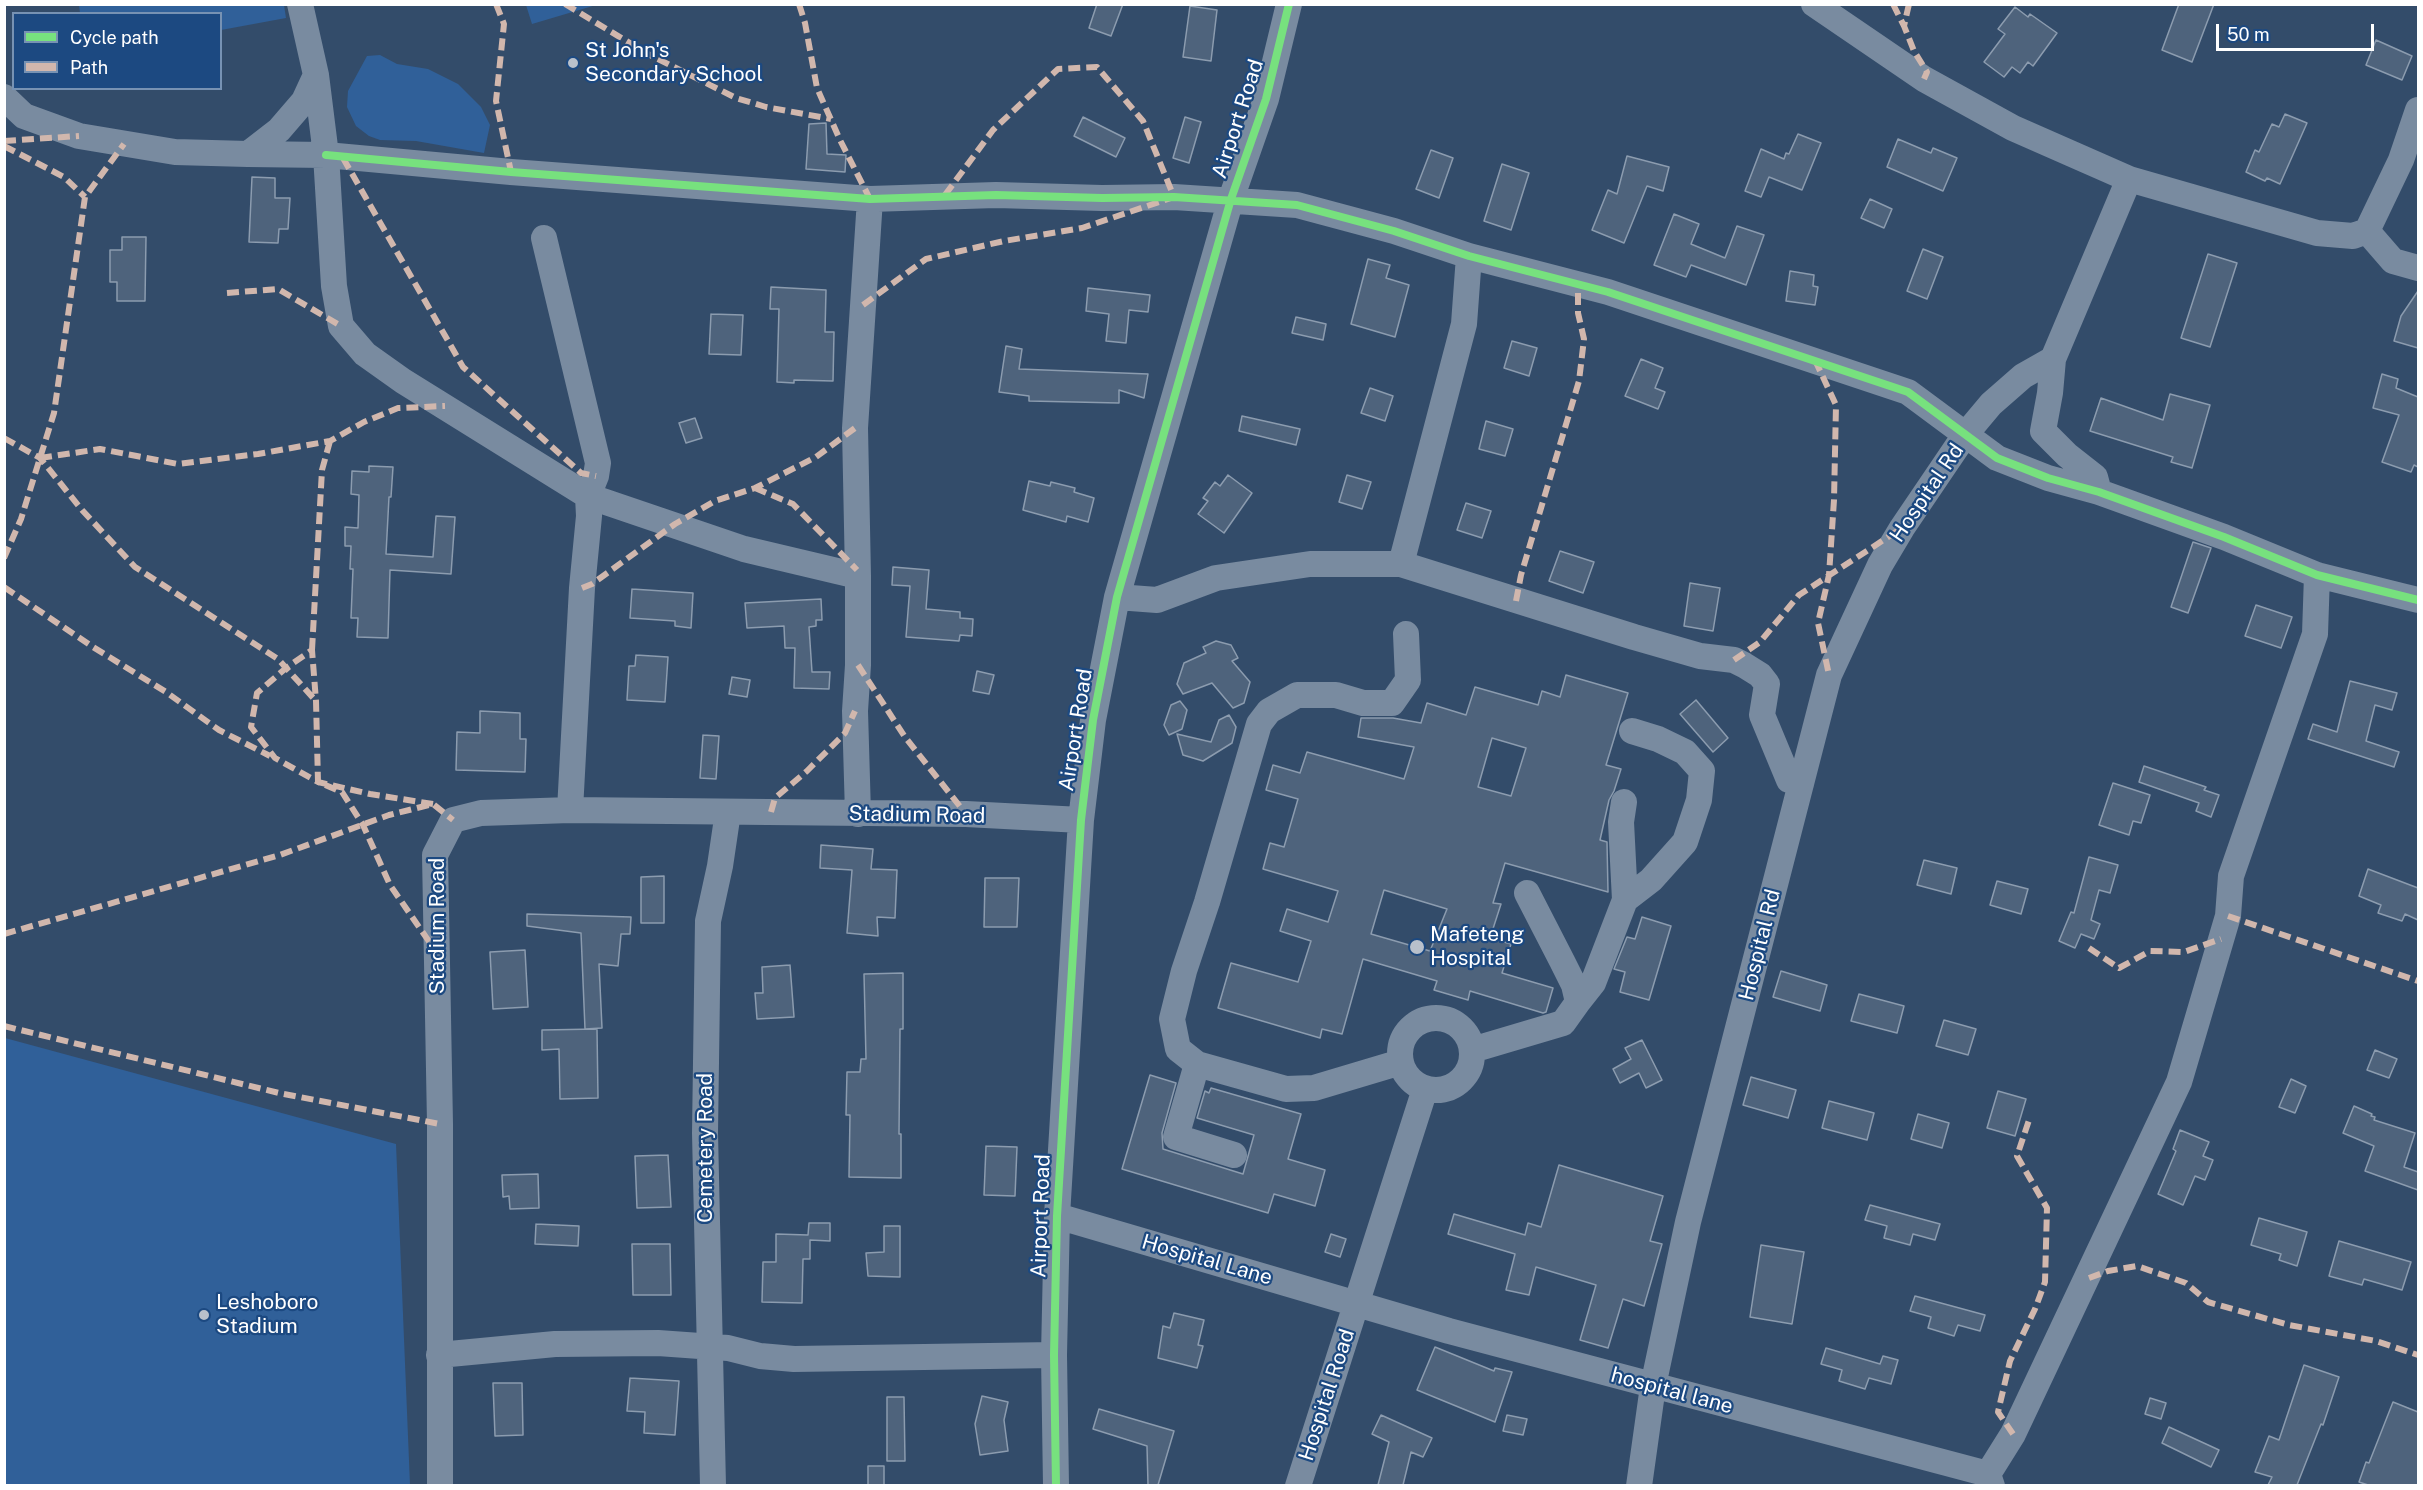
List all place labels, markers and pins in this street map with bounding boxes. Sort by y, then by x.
place label: St John's Secondary School [585,38,763,88]
marker: St John's Secondary School [566,56,580,70]
place label: Mafeteng Hospital [1430,922,1524,972]
marker: Mafeteng Hospital [1408,938,1426,956]
place label: Leshoboro Stadium [216,1290,318,1340]
marker: Leshoboro Stadium [197,1308,211,1322]

